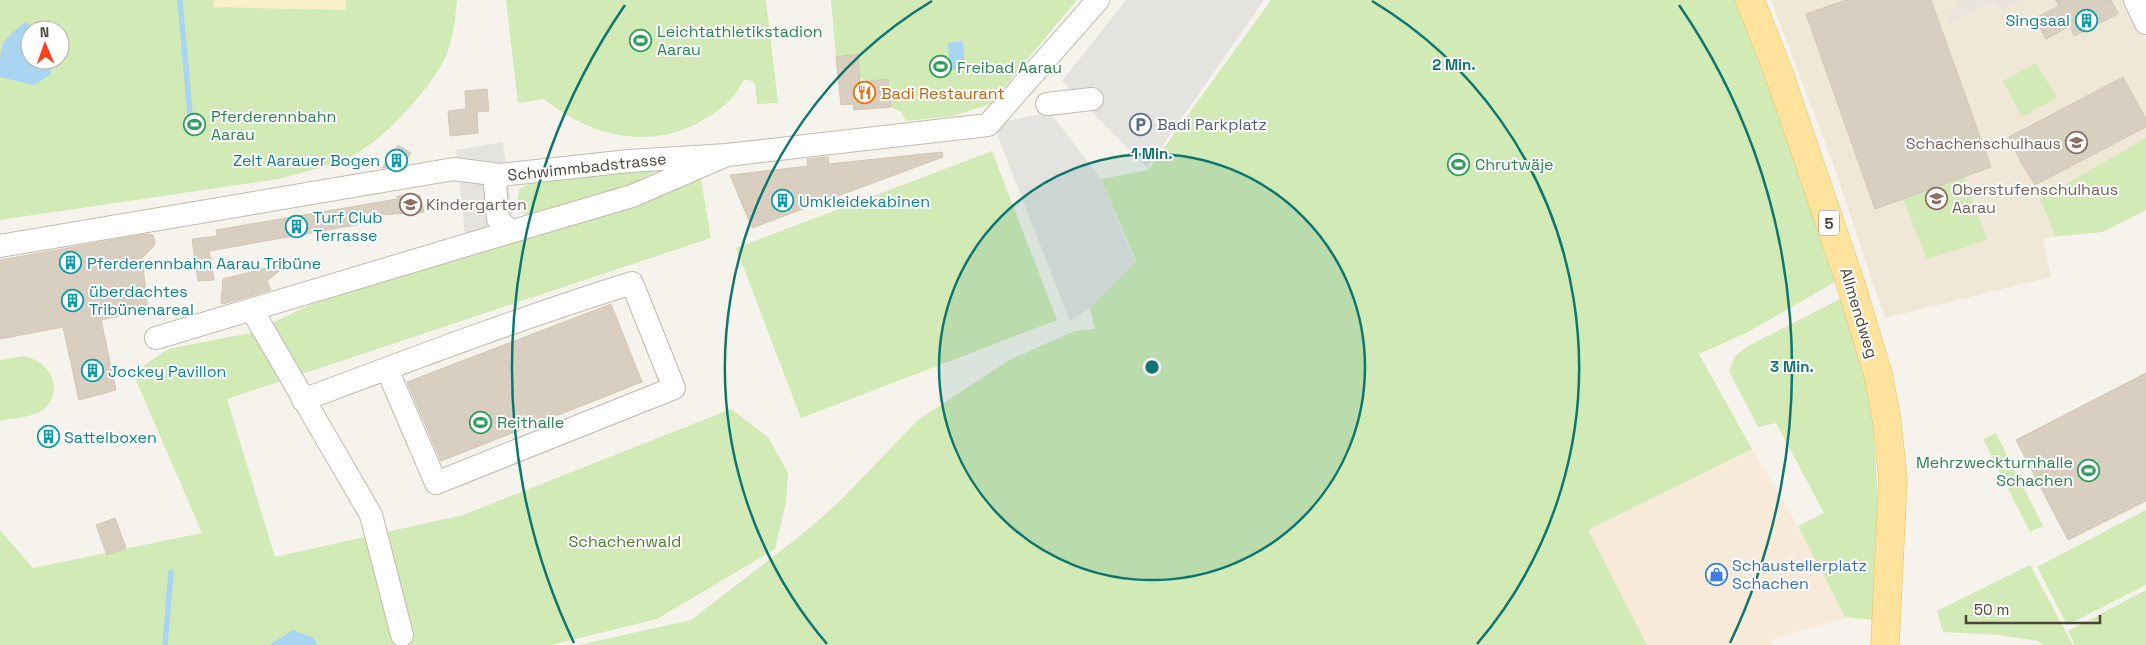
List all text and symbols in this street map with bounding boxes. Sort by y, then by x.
building icon: Singsaal [2074,8,2098,32]
place label: Singsaal [2006,10,2070,31]
north arrow [20,20,70,70]
place label: Leichtathletikstadion Aarau [657,21,823,60]
text: N [40,23,50,41]
sports icon: Leichtathletikstadion Aarau [629,28,653,52]
sports icon: Freibad Aarau [929,55,953,79]
text: 2 Min. [1432,55,1476,74]
place label: Freibad Aarau [957,57,1062,78]
restaurant icon: Badi Restaurant [853,81,877,105]
place label: Badi Restaurant [881,83,1005,104]
place label: Pferderennbahn Aarau [211,106,336,145]
parking icon: Badi Parkplatz [1129,112,1153,136]
sports icon: Pferderennbahn Aarau [183,113,207,137]
place label: Badi Parkplatz [1157,114,1267,135]
school or university icon: Schachenschulhaus [2065,131,2089,155]
place label: Schachenschulhaus [1906,133,2061,154]
text: 1 Min. [1131,144,1173,163]
building icon: Zelt Aarauer Bogen [384,148,408,172]
street label: Schwimmbadstrasse [506,148,668,186]
place label: Zelt Aarauer Bogen [233,150,380,171]
sports icon: Chrutwäje [1447,152,1471,176]
place label: Chrutwäje [1475,154,1554,175]
place label: Oberstufenschulhaus Aarau [1952,179,2118,218]
school or university icon: Oberstufenschulhaus Aarau [1924,186,1948,210]
building icon: Umkleidekabinen [771,189,795,213]
place label: Umkleidekabinen [799,191,930,212]
school or university icon: Kindergarten [398,192,422,216]
place label: Kindergarten [426,194,527,215]
place label: Turf Club Terrasse [313,207,382,246]
road number: 5 [1819,210,1839,236]
building icon: Turf Club Terrasse [285,214,309,238]
building icon: Pferderennbahn Aarau Tribüne [59,251,83,275]
place label: Pferderennbahn Aarau Tribüne [87,253,321,274]
street label: Allmendweg [1835,265,1883,361]
place label: überdachtes Tribünenareal [89,281,194,320]
building icon: überdachtes Tribünenareal [61,288,85,312]
text: 3 Min. [1770,357,1814,376]
centre of rings [1143,358,1161,376]
building icon: Jockey Pavillon [80,359,104,383]
place label: Jockey Pavillon [108,361,226,382]
sports icon: Reithalle [469,410,493,434]
place label: Reithalle [497,412,564,433]
building icon: Sattelboxen [36,425,60,449]
place label: Sattelboxen [64,427,157,448]
place label: Mehrzweckturnhalle Schachen [1916,452,2073,491]
sports icon: Mehrzweckturnhalle Schachen [2077,459,2101,483]
park label: Schachenwald [569,531,681,552]
place label: Schaustellerplatz Schachen [1732,555,1867,594]
shop icon: Schaustellerplatz Schachen [1704,562,1728,586]
scale bar [1966,592,2100,624]
text: 50 m [1974,600,2009,619]

